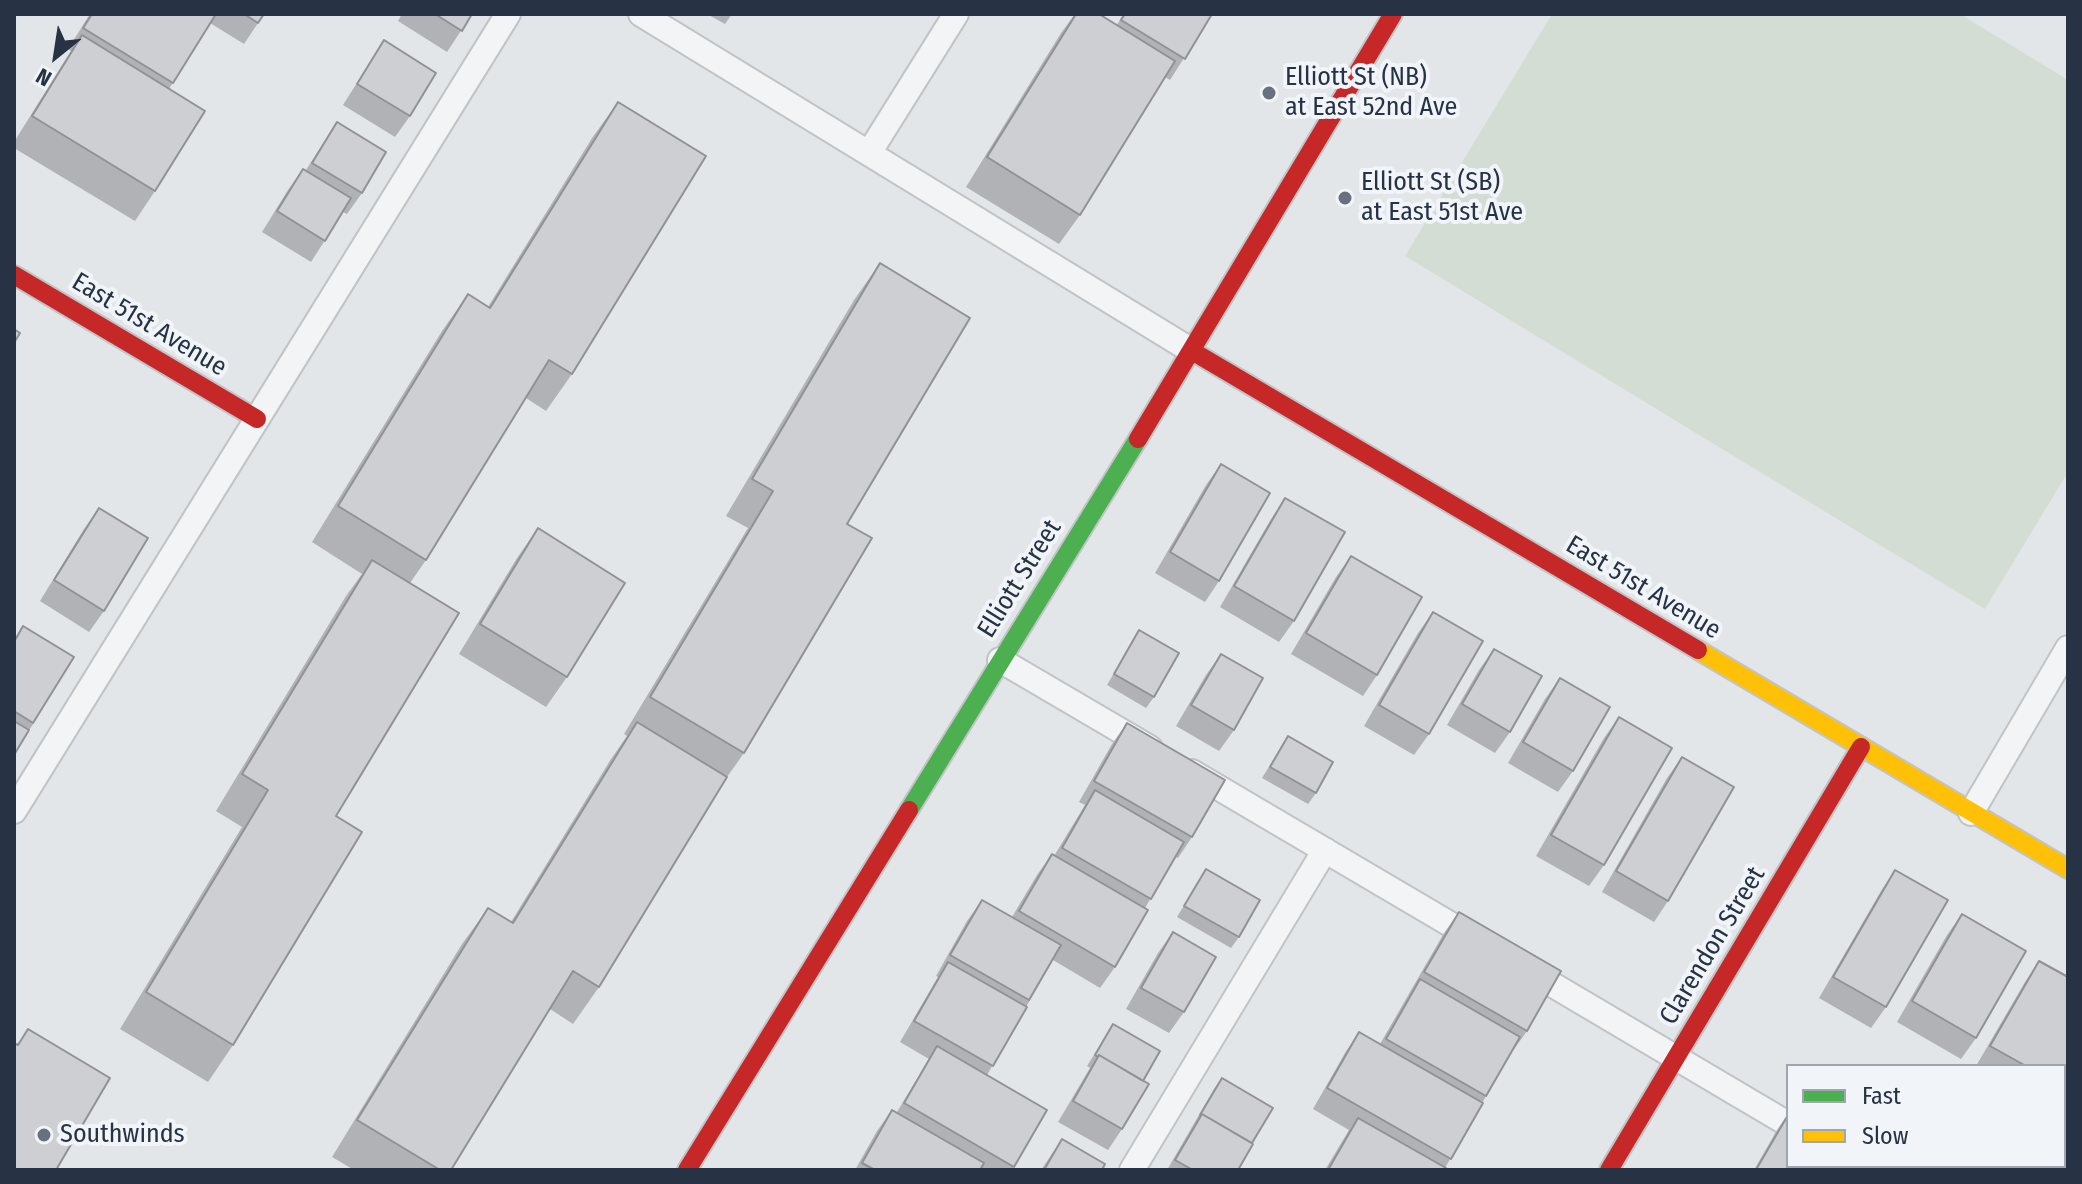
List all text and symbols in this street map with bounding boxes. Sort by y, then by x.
north arrow [16,16,96,96]
text: N [31,62,56,92]
place label: Elliott St (NB) at East 52nd Ave [1285,62,1457,124]
marker: Elliott St (NB) at East 52nd Ave [1260,84,1278,102]
place label: Elliott St (SB) at East 51st Ave [1361,167,1523,228]
marker: Elliott St (SB) at East 51st Ave [1336,189,1354,207]
street label: East 51st Avenue [66,267,232,383]
street label: Elliott Street [972,514,1068,644]
street label: East 51st Avenue [1560,530,1726,646]
street label: Clarendon Street [1654,861,1772,1031]
legend [1786,1064,2066,1168]
text: Fast [1862,1082,1901,1110]
place label: Southwinds [60,1119,185,1151]
text: Slow [1862,1122,1908,1150]
marker: Southwinds [35,1126,53,1144]

